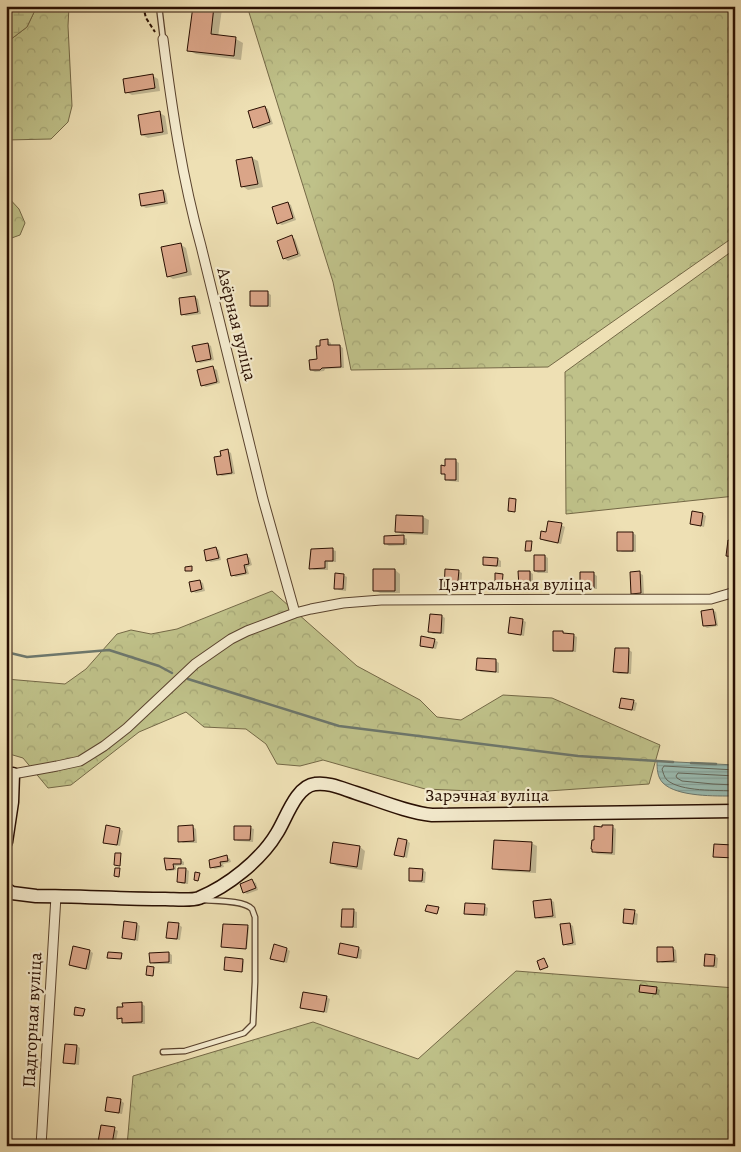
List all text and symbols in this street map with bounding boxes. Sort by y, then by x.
street label: Азёрная вуліца [211,264,263,384]
street label: Цэнтральная вуліца [438,572,593,596]
street label: Зарэчная вуліца [425,783,550,807]
street label: Падгорная вуліца [16,951,48,1088]

